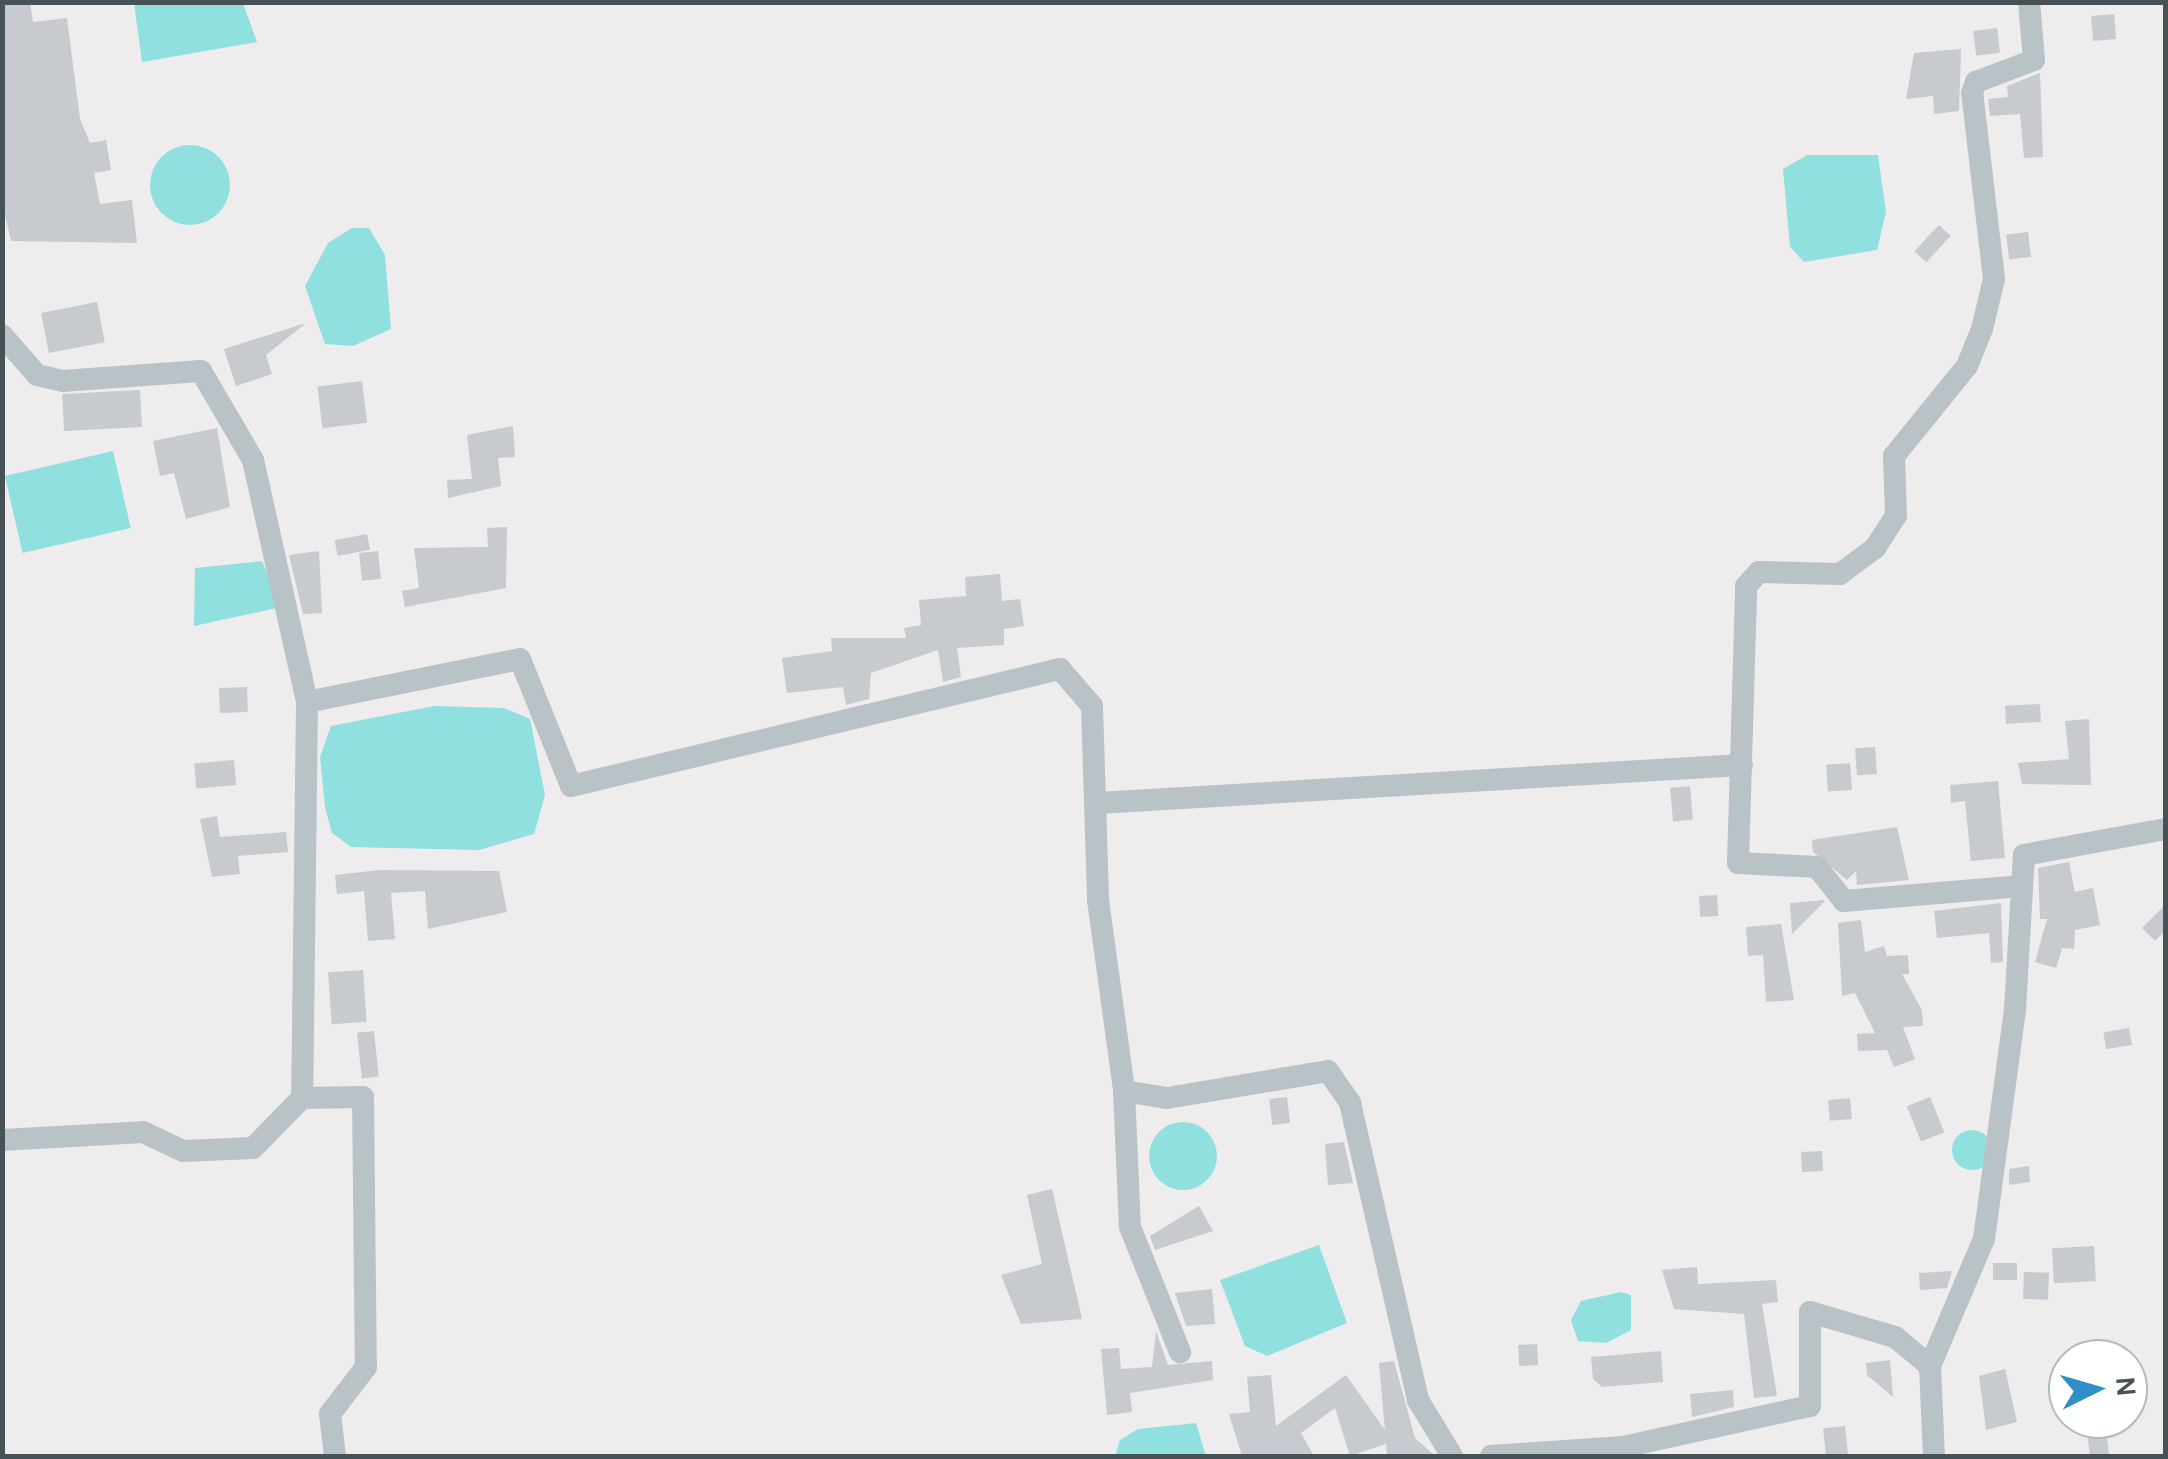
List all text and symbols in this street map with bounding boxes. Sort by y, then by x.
north arrow [2048,1339,2148,1439]
text: N [2109,1375,2144,1398]

